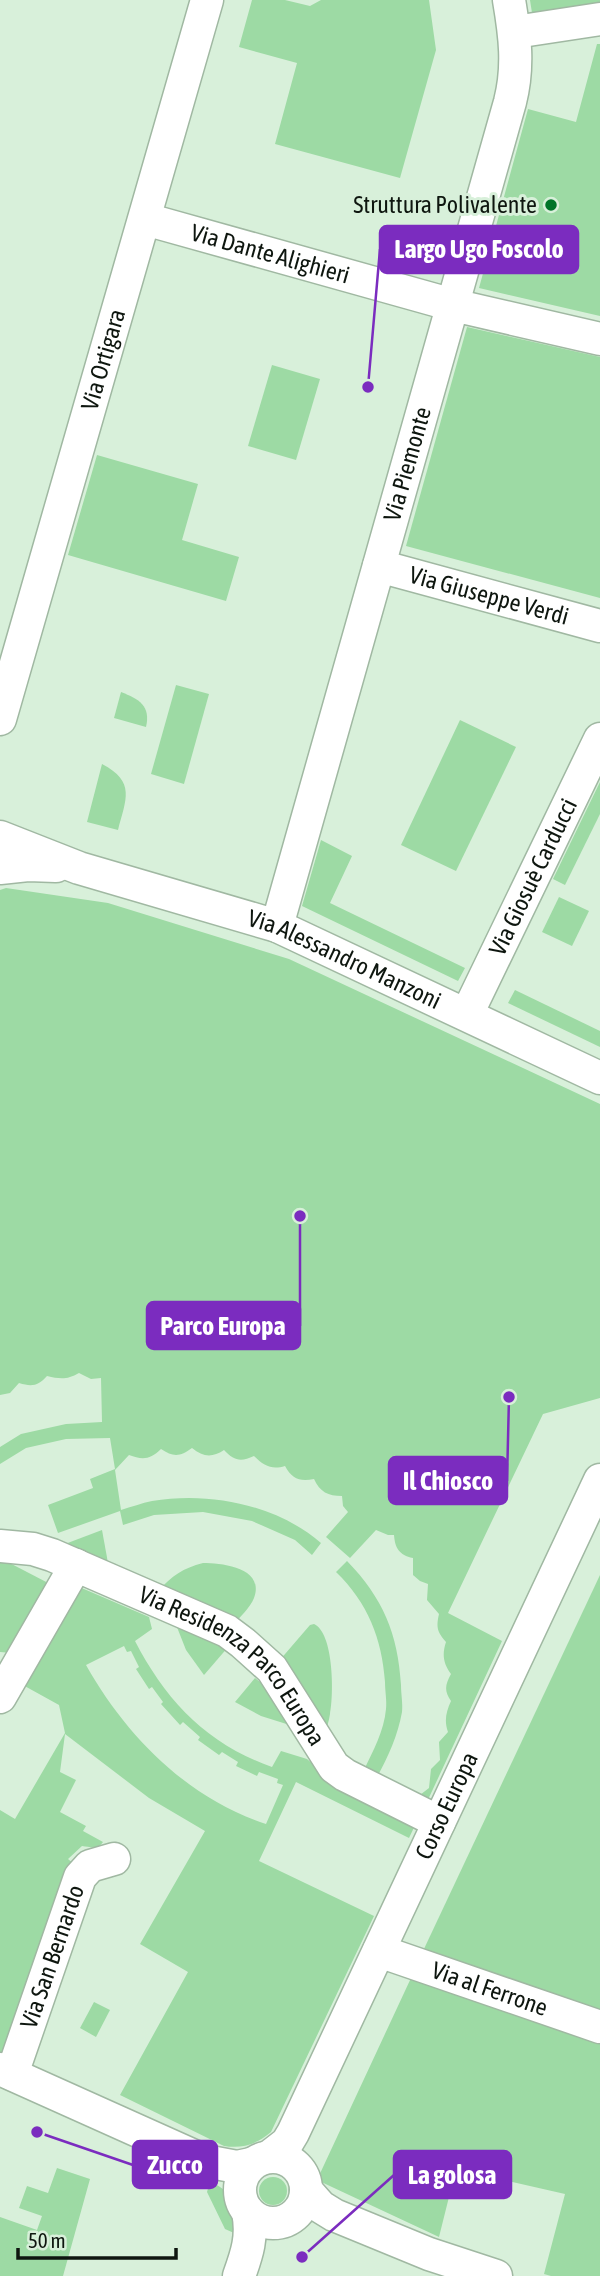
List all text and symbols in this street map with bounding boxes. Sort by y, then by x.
place label: Struttura Polivalente [353,191,537,218]
marker: Struttura Polivalente [543,197,559,213]
street label: Via Dante Alighieri [188,218,353,288]
callout: Largo Ugo Foscolo [380,226,578,273]
text: Largo Ugo Foscolo [394,234,564,264]
street label: Via Ortigara [76,306,130,413]
street label: Via Piemonte [378,404,436,524]
street label: Via Giuseppe Verdi [406,561,572,630]
street label: Via Giosuè Carducci [483,794,582,960]
street label: Via Alessandro Manzoni [245,904,445,1014]
callout: Parco Europa [147,1302,300,1349]
text: Parco Europa [160,1311,286,1341]
callout: Il Chiosco [389,1457,507,1504]
text: Il Chiosco [403,1466,493,1496]
street label: Via Residenza Parco Europa [135,1580,331,1750]
street label: Corso Europa [410,1748,483,1863]
street label: Via San Bernardo [15,1881,89,2032]
street label: Via al Ferrone [428,1956,551,2021]
callout: Zucco [133,2141,217,2188]
text: Zucco [147,2150,203,2180]
callout: La golosa [394,2151,511,2198]
text: La golosa [408,2160,496,2190]
scale bar [18,2216,175,2260]
text: 50 m [28,2228,66,2252]

